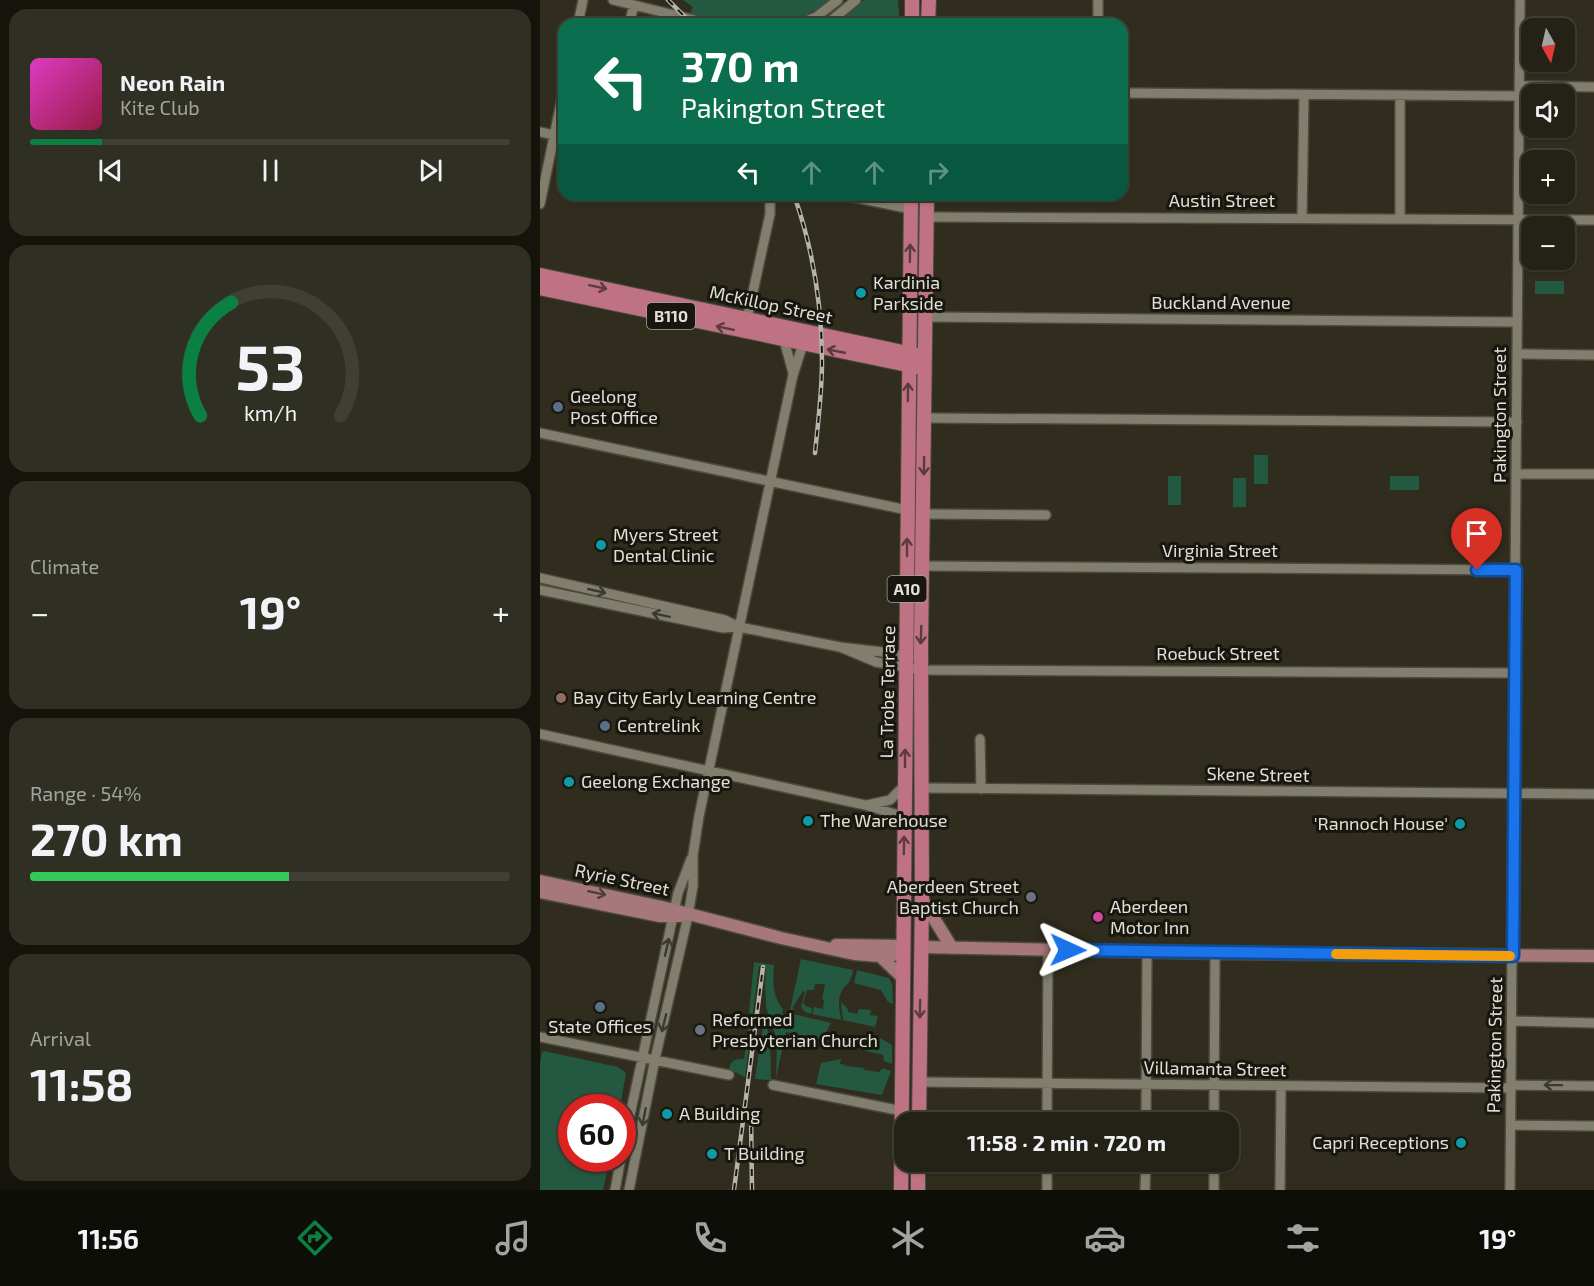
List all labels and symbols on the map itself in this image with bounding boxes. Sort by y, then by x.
north arrow [1521,18,1575,72]
street label: Austin Street [1169,189,1275,211]
one-way arrow [904,243,916,263]
place label: Kardinia Parkside [873,271,943,314]
street label: McKillop Street [708,280,835,328]
one-way arrow [588,282,608,293]
marker: Kardinia Parkside [854,286,868,300]
street label: Buckland Avenue [1151,291,1291,313]
road number: B110 [647,303,695,329]
one-way arrow [716,322,735,333]
one-way arrow [826,345,846,356]
street label: Pakington Street [1488,347,1510,483]
one-way arrow [902,383,914,403]
place label: Geelong Post Office [570,385,658,428]
marker: Geelong Post Office [551,400,565,414]
one-way arrow [919,455,930,475]
pin [1451,508,1502,570]
place label: Myers Street Dental Clinic [613,523,718,566]
one-way arrow [901,537,913,557]
marker: Myers Street Dental Clinic [594,538,608,552]
street label: Virginia Street [1162,539,1278,561]
road number: A10 [888,576,926,602]
one-way arrow [587,585,606,597]
one-way arrow [652,609,671,620]
street label: La Trobe Terrace [875,625,899,759]
one-way arrow [916,625,927,645]
street label: Roebuck Street [1156,642,1280,664]
place label: Bay City Early Learning Centre [573,686,817,708]
marker: Bay City Early Learning Centre [554,691,568,705]
place label: Centrelink [617,714,700,736]
marker: Centrelink [598,719,612,733]
one-way arrow [899,749,911,769]
street label: Skene Street [1206,762,1310,786]
place label: Geelong Exchange [581,770,730,792]
marker: Geelong Exchange [562,775,576,789]
place label: The Warehouse [820,809,948,831]
place label: 'Rannoch House' [1314,812,1448,834]
marker: The Warehouse [801,814,815,828]
marker: 'Rannoch House' [1453,817,1467,831]
one-way arrow [898,836,910,856]
street label: Ryrie Street [573,858,672,900]
place label: Aberdeen Street Baptist Church [887,875,1019,918]
one-way arrow [587,888,606,899]
marker: Aberdeen Street Baptist Church [1024,890,1038,904]
place label: Aberdeen Motor Inn [1110,895,1190,938]
marker: Aberdeen Motor Inn [1091,910,1105,924]
position arrow [1036,918,1100,982]
one-way arrow [661,937,673,956]
street label: Pakington Street [1482,977,1506,1113]
one-way arrow [914,998,926,1018]
marker: State Offices [593,1000,607,1014]
place label: Reformed Presbyterian Church [712,1008,878,1051]
one-way arrow [658,1013,670,1032]
place label: State Offices [548,1015,652,1037]
marker: Reformed Presbyterian Church [693,1023,707,1037]
street label: Villamanta Street [1143,1056,1287,1080]
one-way arrow [1543,1079,1563,1091]
speed limit sign: 60 [558,1094,636,1172]
place label: A Building [679,1102,760,1124]
one-way arrow [638,1107,649,1126]
marker: A Building [660,1107,674,1121]
place label: Capri Receptions [1312,1131,1449,1153]
marker: Capri Receptions [1454,1136,1468,1150]
place label: T Building [724,1142,805,1164]
marker: T Building [705,1147,719,1161]

